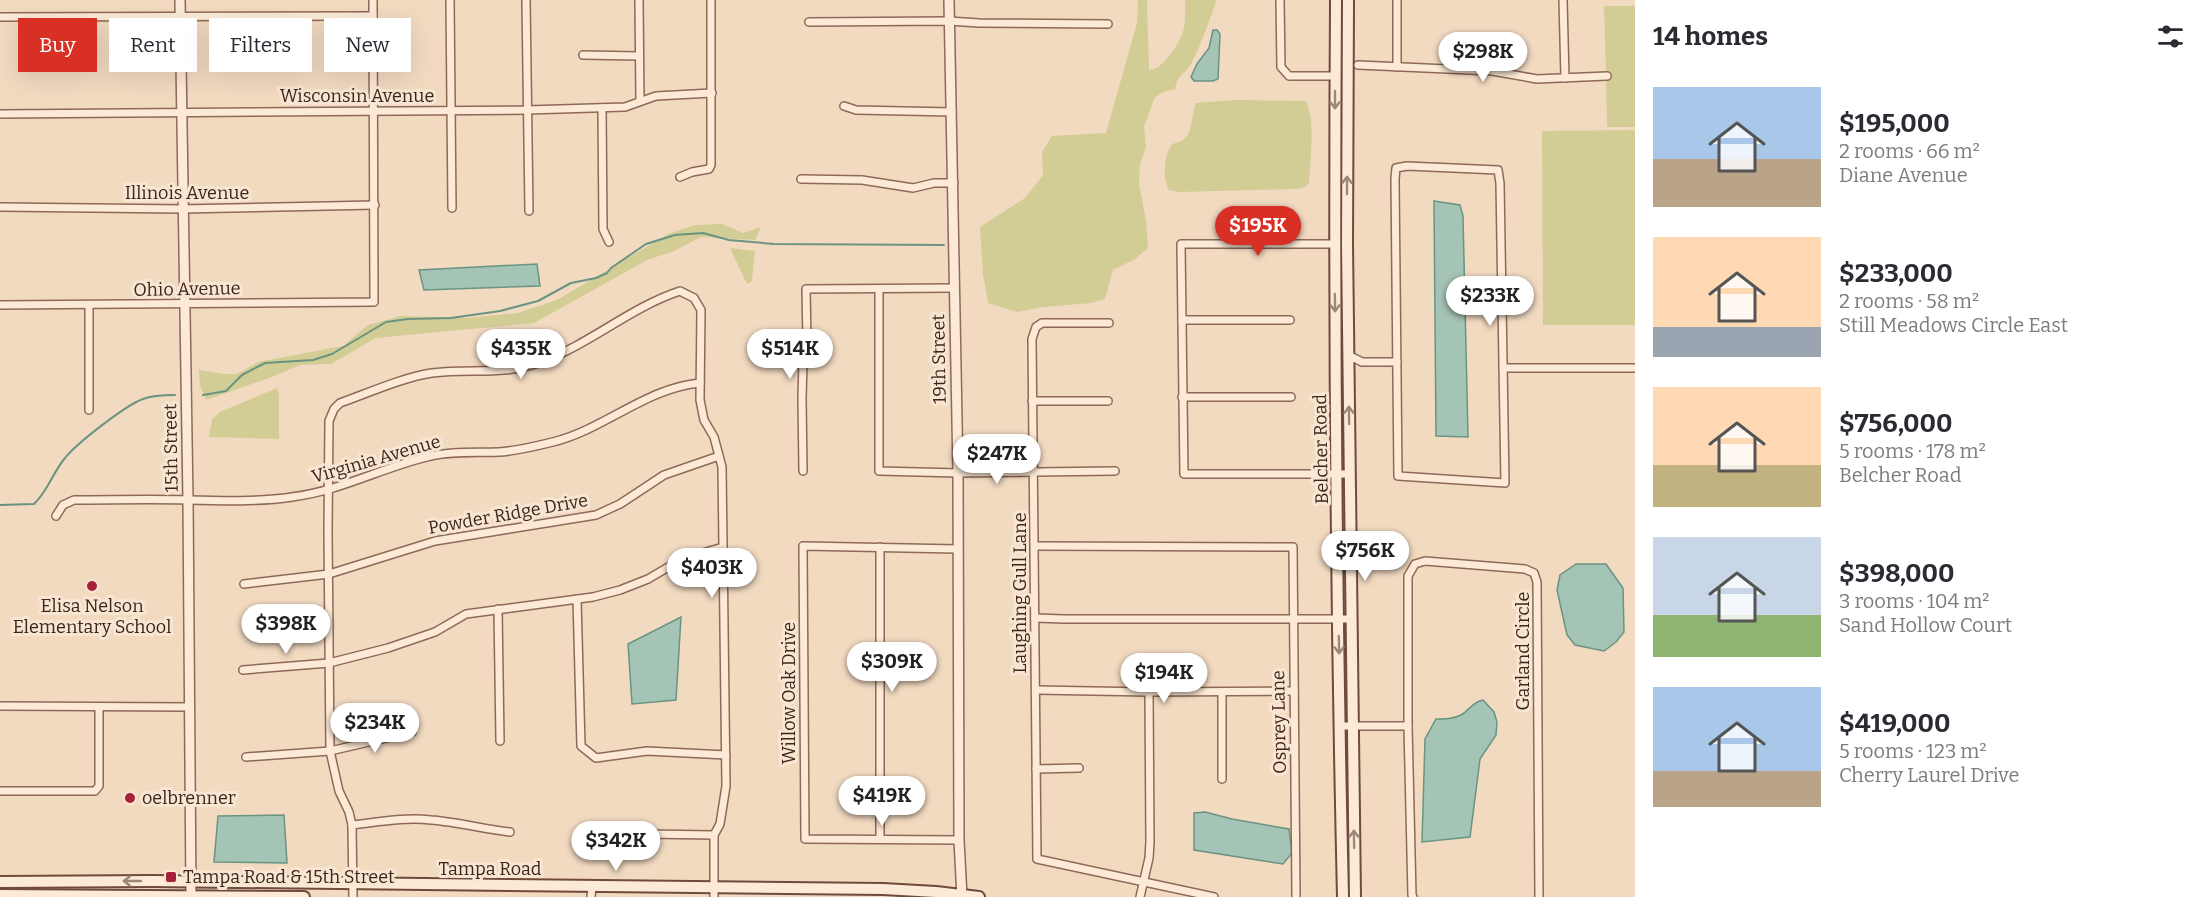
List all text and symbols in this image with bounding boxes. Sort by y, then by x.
chip: Buy [18,18,97,72]
chip: Rent [109,18,197,72]
chip: Filters [209,18,312,72]
chip: New [324,18,411,72]
icon: filters [2154,20,2187,53]
text: 14 homes [1653,21,1768,52]
pin: $298K [1441,32,1525,83]
text: $298K [1452,39,1514,63]
street label: Wisconsin Avenue [280,85,434,107]
one-way arrow [1329,90,1341,110]
text: $195,000 [1839,108,1950,139]
icon: home [1701,111,1773,183]
text: 2 rooms · 66 m² [1839,139,1980,163]
text: Diane Avenue [1839,163,1968,187]
one-way arrow [1341,176,1353,196]
street label: Illinois Avenue [125,182,249,204]
pin: $195K [1216,206,1300,257]
text: $195K [1229,213,1287,237]
text: $233,000 [1839,258,1953,289]
icon: home [1701,261,1773,333]
pin: $233K [1448,276,1532,327]
street label: Ohio Avenue [133,277,241,301]
text: $233K [1460,283,1520,307]
text: 2 rooms · 58 m² [1839,289,1979,313]
one-way arrow [1329,292,1341,312]
street label: 19th Street [927,313,951,404]
text: Still Meadows Circle East [1839,313,2068,337]
pin: $435K [479,329,563,380]
pin: $514K [748,329,832,380]
text: $435K [490,336,552,360]
text: $514K [761,336,819,360]
street label: Belcher Road [1309,393,1333,504]
street label: 15th Street [159,403,183,493]
one-way arrow [1343,406,1355,426]
text: $756,000 [1839,408,1952,439]
icon: home [1701,411,1773,483]
street label: Virginia Avenue [309,430,443,488]
pin: $247K [955,434,1039,485]
text: 5 rooms · 178 m² [1839,439,1986,463]
text: $247K [967,441,1027,465]
text: Belcher Road [1839,463,1962,487]
street label: Powder Ridge Drive [426,489,590,539]
street label: Laughing Gull Lane [1009,512,1031,674]
pin: $756K [1323,531,1407,582]
text: $756K [1335,538,1395,562]
pin: $403K [670,548,754,599]
text: $403K [681,555,743,579]
text: $398,000 [1839,558,1954,589]
icon: home [1701,561,1773,633]
marker: Elisa Nelson Elementary School [85,579,99,593]
text: 3 rooms · 104 m² [1839,589,1989,613]
street label: Garland Circle [1512,592,1534,710]
place label: Elisa Nelson Elementary School [13,595,171,638]
pin: $398K [244,604,328,655]
text: $398K [255,611,317,635]
text: Sand Hollow Court [1839,613,2012,637]
street label: Willow Oak Drive [778,622,800,764]
one-way arrow [1333,634,1345,654]
pin: $309K [850,642,934,693]
text: $309K [861,649,923,673]
pin: $194K [1122,653,1206,704]
text: $194K [1134,660,1194,684]
street label: Osprey Lane [1267,670,1291,774]
pin: $234K [333,703,417,754]
text: $419,000 [1839,708,1951,739]
text: $234K [344,710,406,734]
icon: home [1701,711,1773,783]
text: 5 rooms · 123 m² [1839,739,1987,763]
text: Cherry Laurel Drive [1839,763,2019,787]
pin: $419K [840,776,924,827]
text: $419K [852,783,912,807]
place label: oelbrenner [142,787,236,809]
marker: oelbrenner [123,791,137,805]
pin: $342K [574,821,658,872]
text: $342K [585,828,647,852]
one-way arrow [1348,829,1360,849]
street label: Tampa Road [438,858,542,880]
place label: Tampa Road & 15th Street [183,866,395,888]
marker: Tampa Road & 15th Street [164,870,178,884]
one-way arrow [123,875,143,887]

